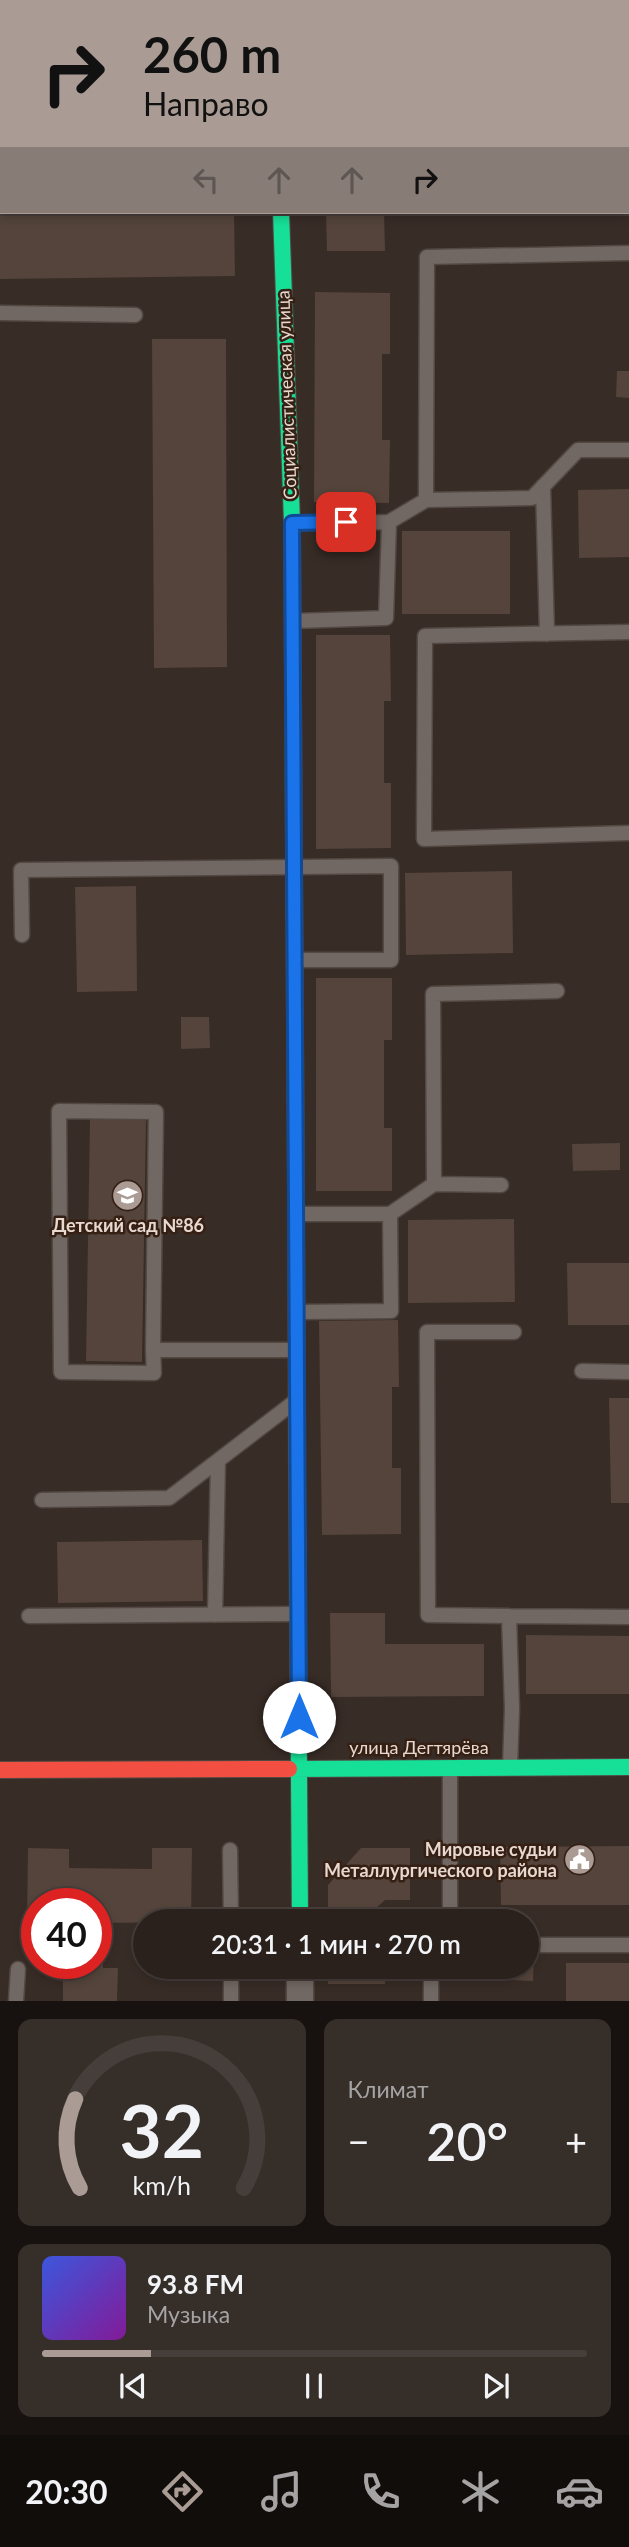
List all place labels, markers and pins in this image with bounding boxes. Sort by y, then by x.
pin [316,492,376,552]
school or university icon: Детский сад №86 [111,1179,145,1213]
place label: Детский сад №86 [52,1214,204,1236]
place label: Мировые судьи Металлургического района [324,1838,557,1881]
public building icon: Мировые судьи Металлургического района [563,1843,597,1877]

